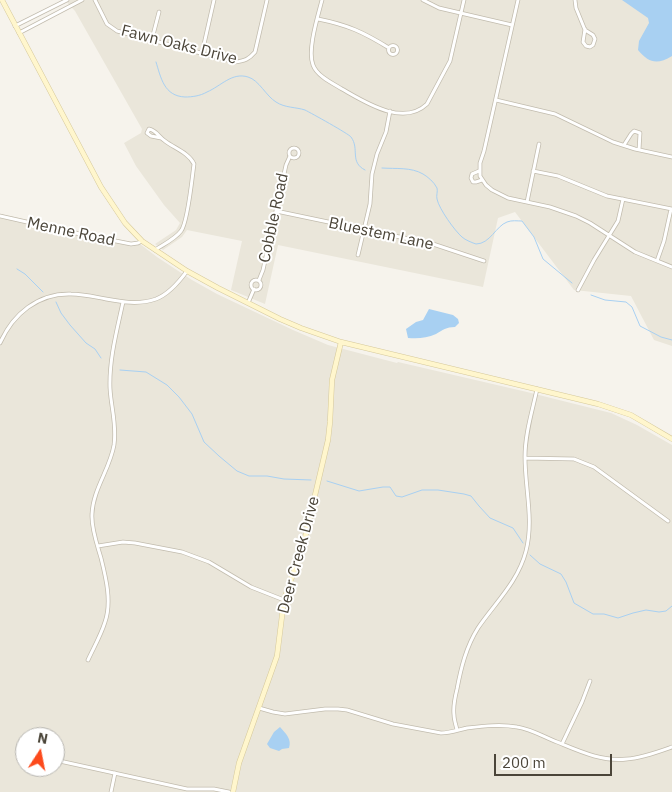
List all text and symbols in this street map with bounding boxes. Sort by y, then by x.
street label: Fawn Oaks Drive [119,21,239,69]
street label: Cobble Road [255,171,293,265]
street label: Menne Road [25,213,117,251]
street label: Bluestem Lane [327,214,435,254]
street label: Deer Creek Drive [274,494,324,616]
north arrow [15,727,65,777]
text: N [36,728,49,748]
scale bar [497,744,614,776]
text: 200 m [502,753,546,772]

